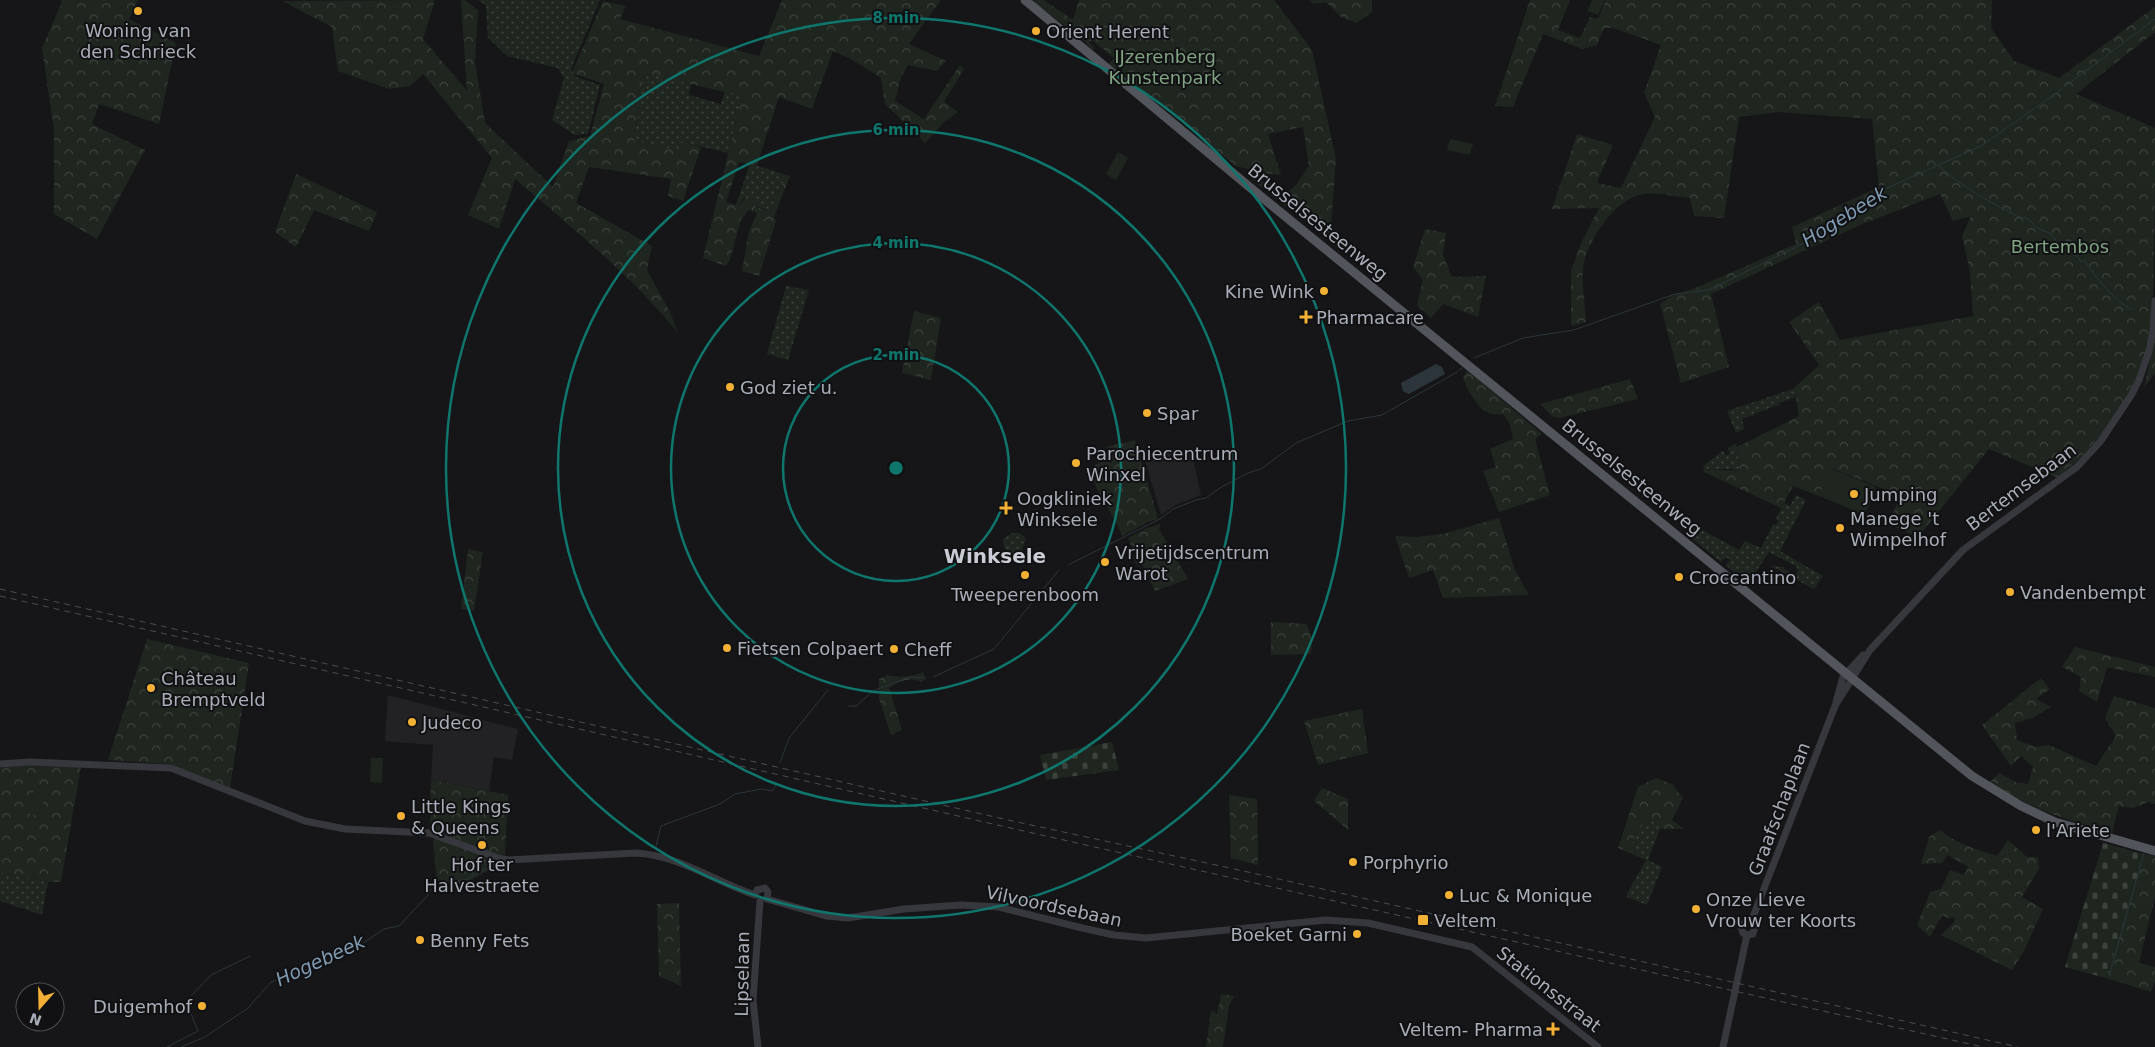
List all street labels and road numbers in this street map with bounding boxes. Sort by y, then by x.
street label: Brusselsesteenweg [1244,159,1392,285]
street label: Brusselsesteenweg [1558,414,1706,540]
street label: Bertemsebaan [1962,439,2080,535]
street label: Graafschaplaan [1744,739,1814,879]
street label: Vilvoordsebaan [984,881,1124,931]
street label: Lipselaan [731,931,753,1017]
street label: Stationsstraat [1493,942,1605,1036]

